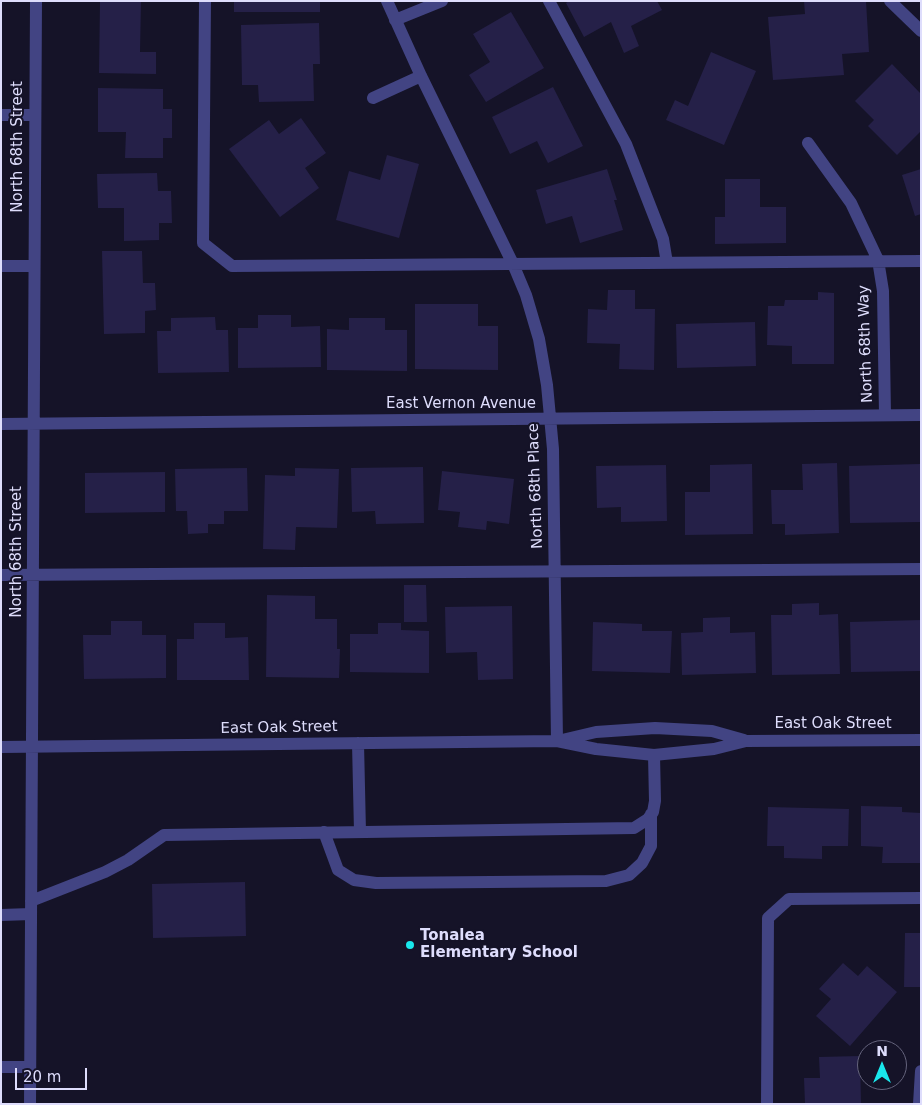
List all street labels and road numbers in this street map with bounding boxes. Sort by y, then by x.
street label: North 68th Street [9,81,27,213]
street label: North 68th Way [855,285,877,403]
street label: East Vernon Avenue [386,395,536,413]
street label: North 68th Place [525,423,547,549]
street label: North 68th Street [8,486,26,618]
street label: East Oak Street [774,715,892,733]
street label: East Oak Street [220,718,338,738]

